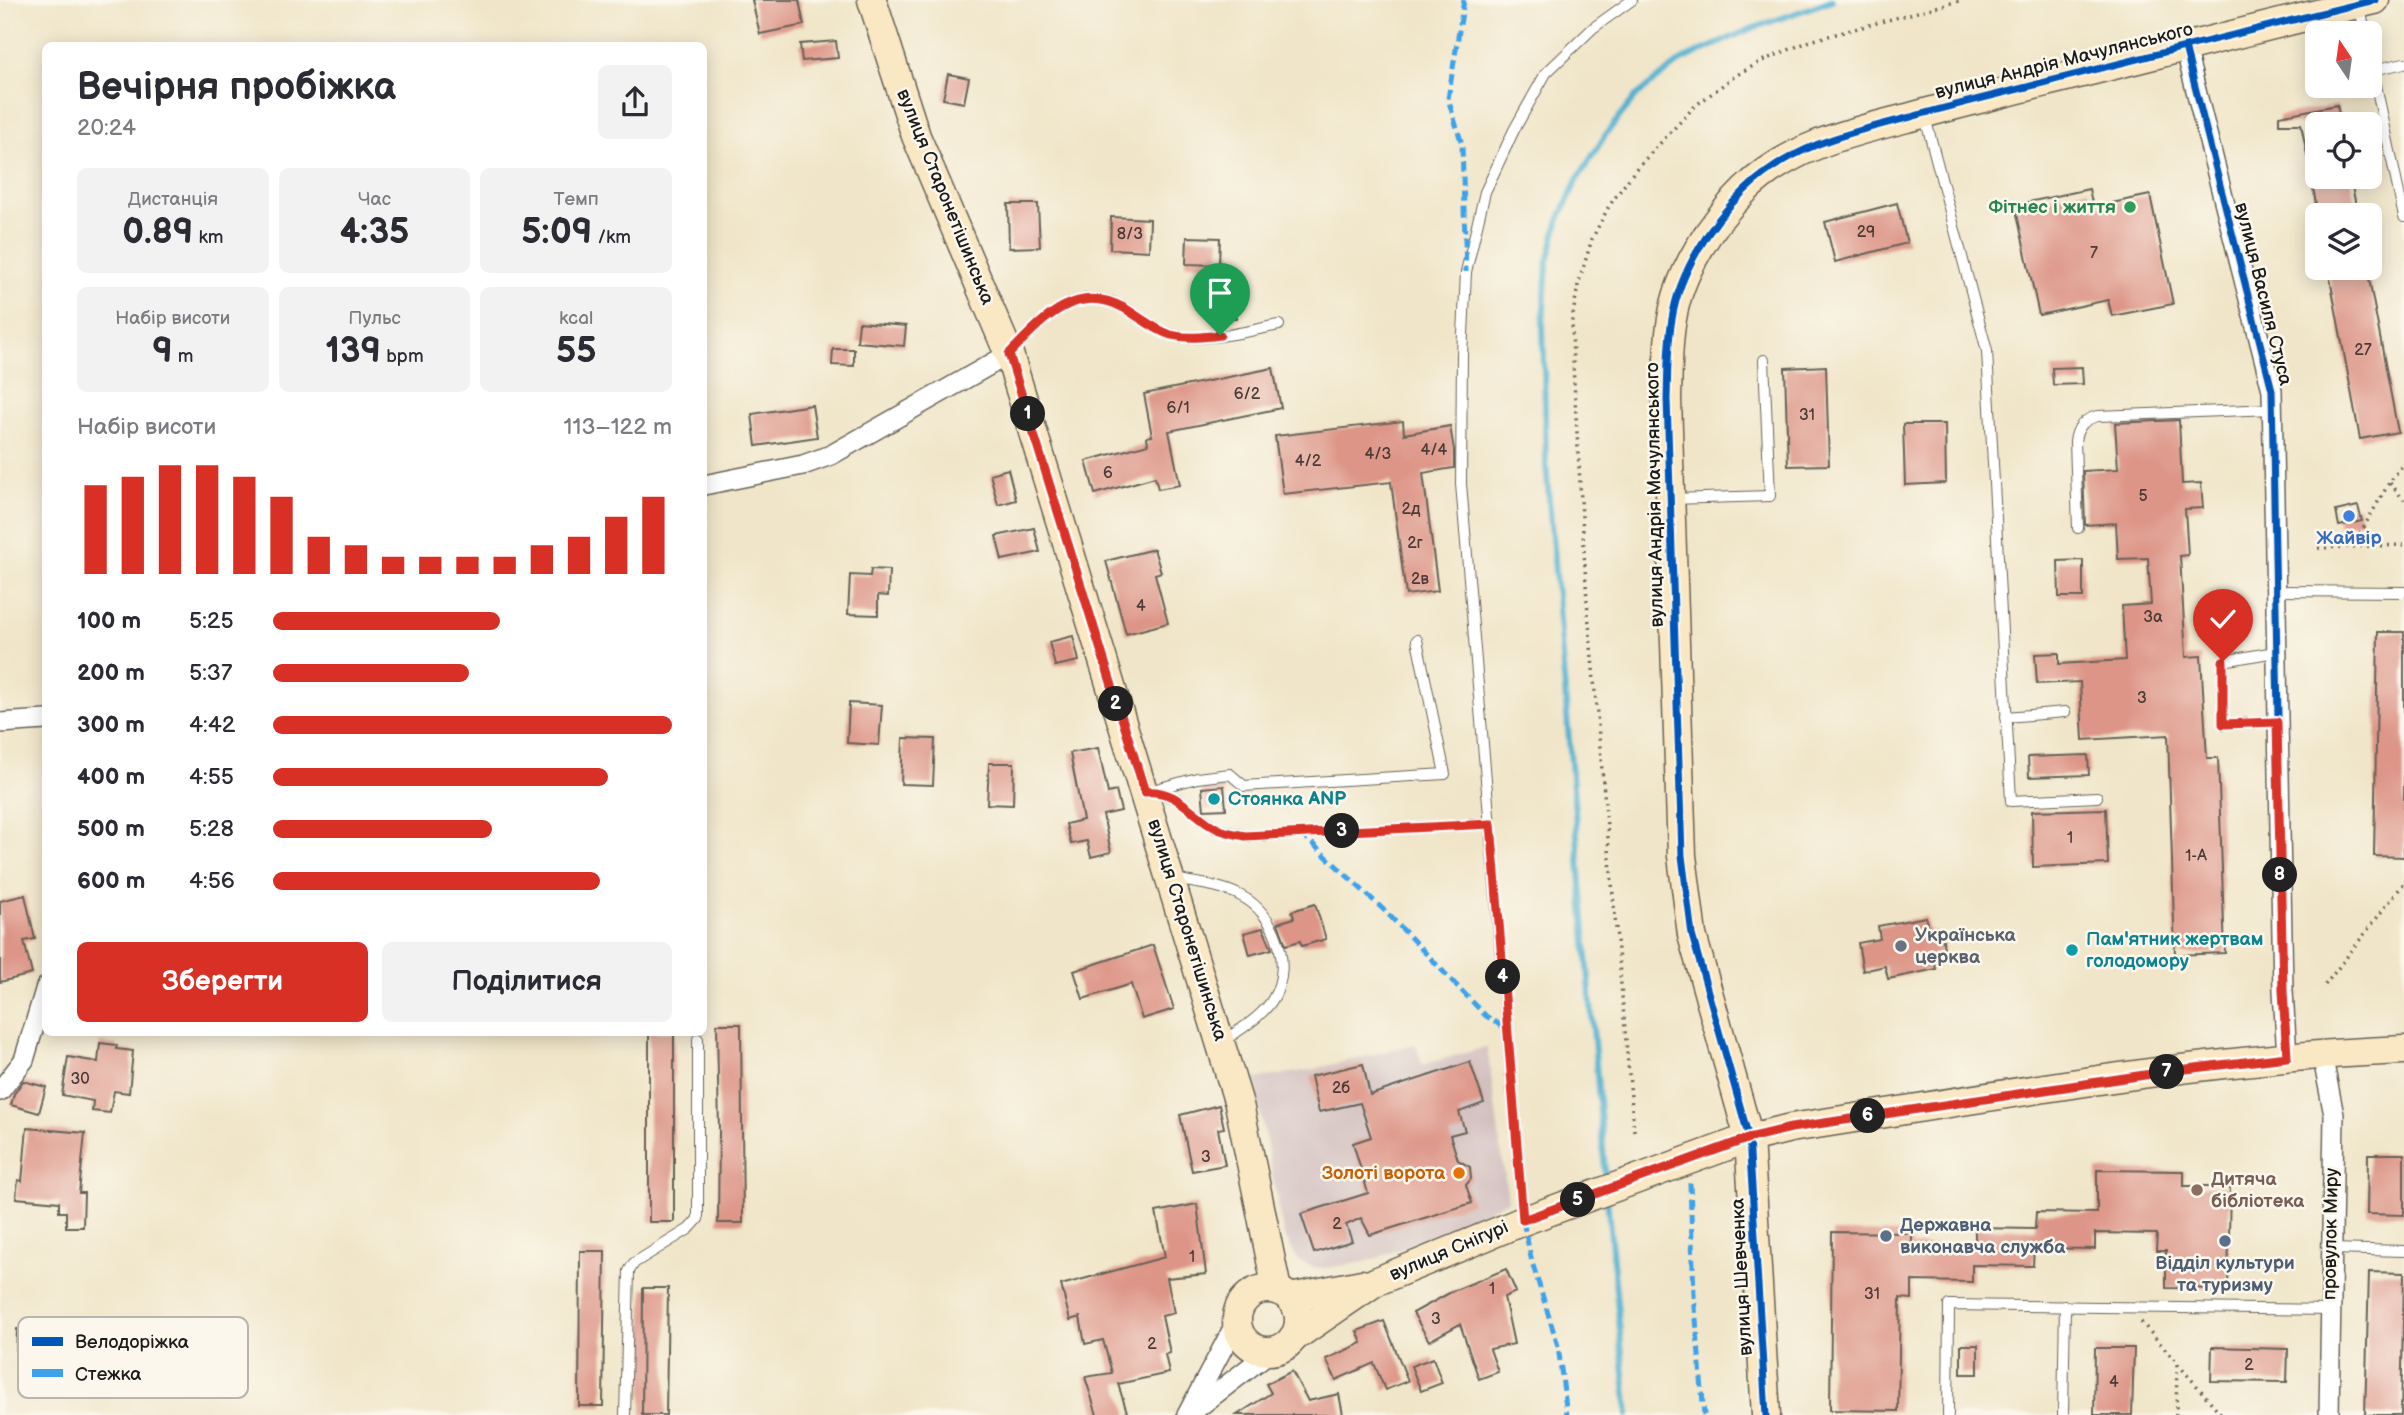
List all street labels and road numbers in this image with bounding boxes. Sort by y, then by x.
street label: вулиця Андрія Мачулянського [1933,18,2195,104]
street label: вулиця Старонетішинська [891,86,999,308]
street label: вулиця Василя Стуса [2229,200,2297,388]
street label: вулиця Андрія Мачулянського [1641,362,1669,628]
street label: вулиця Старонетішинська [1142,816,1232,1044]
street label: провулок Миру [2318,1167,2344,1300]
street label: вулиця Шевченка [1726,1197,1758,1357]
street label: вулиця Снігурі [1386,1216,1512,1286]

